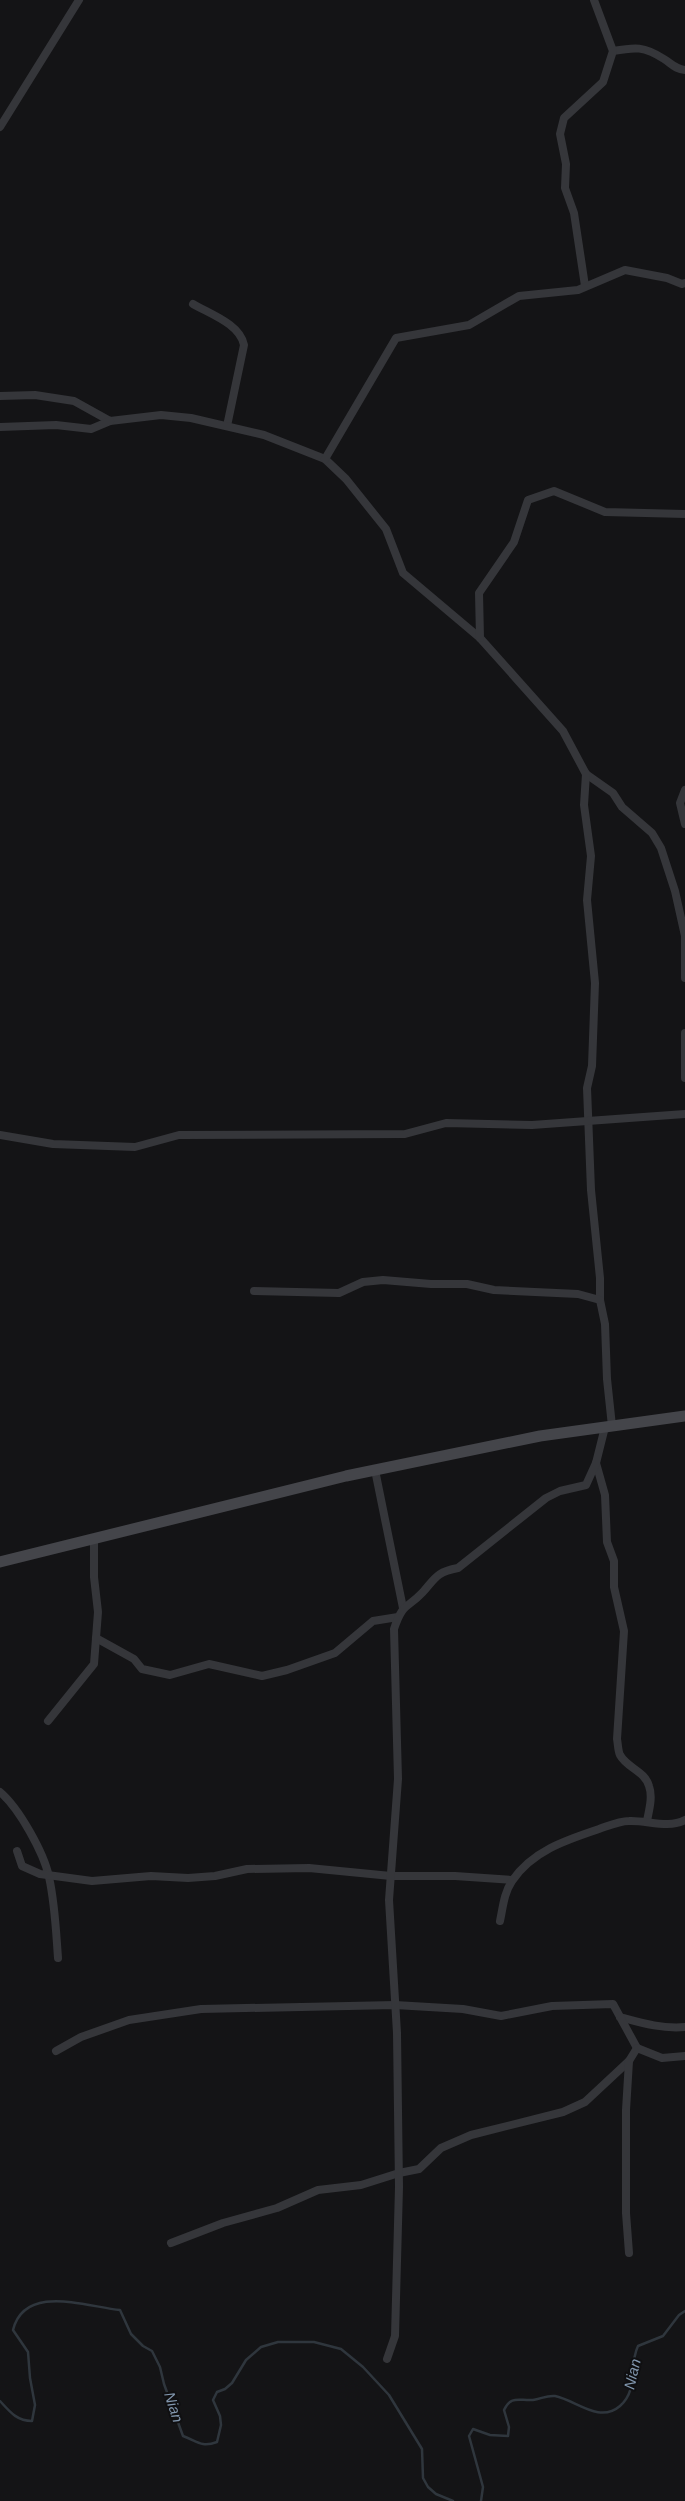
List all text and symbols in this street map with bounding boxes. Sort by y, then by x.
water label: Nian [620,2357,644,2391]
water label: Nian [161,2390,187,2424]

